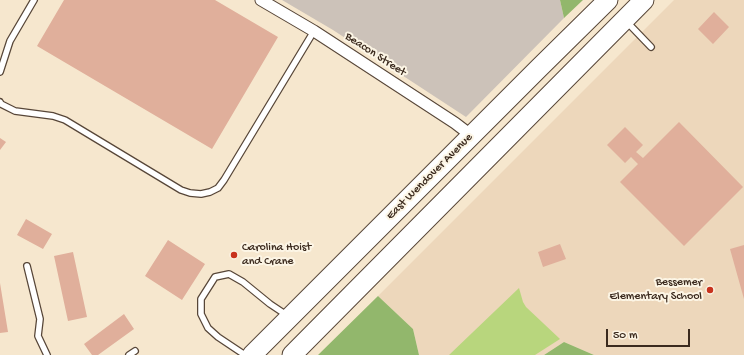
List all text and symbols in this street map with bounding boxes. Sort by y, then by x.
street label: Beacon Street [342,30,408,80]
street label: East Wendover Avenue [384,131,476,223]
place label: Carolina Hoist and Crane [242,241,311,269]
marker: Carolina Hoist and Crane [229,250,239,260]
place label: Bessemer Elementary School [610,276,702,304]
marker: Bessemer Elementary School [705,285,715,295]
scale bar [608,321,692,347]
text: 50 m [613,329,638,343]

